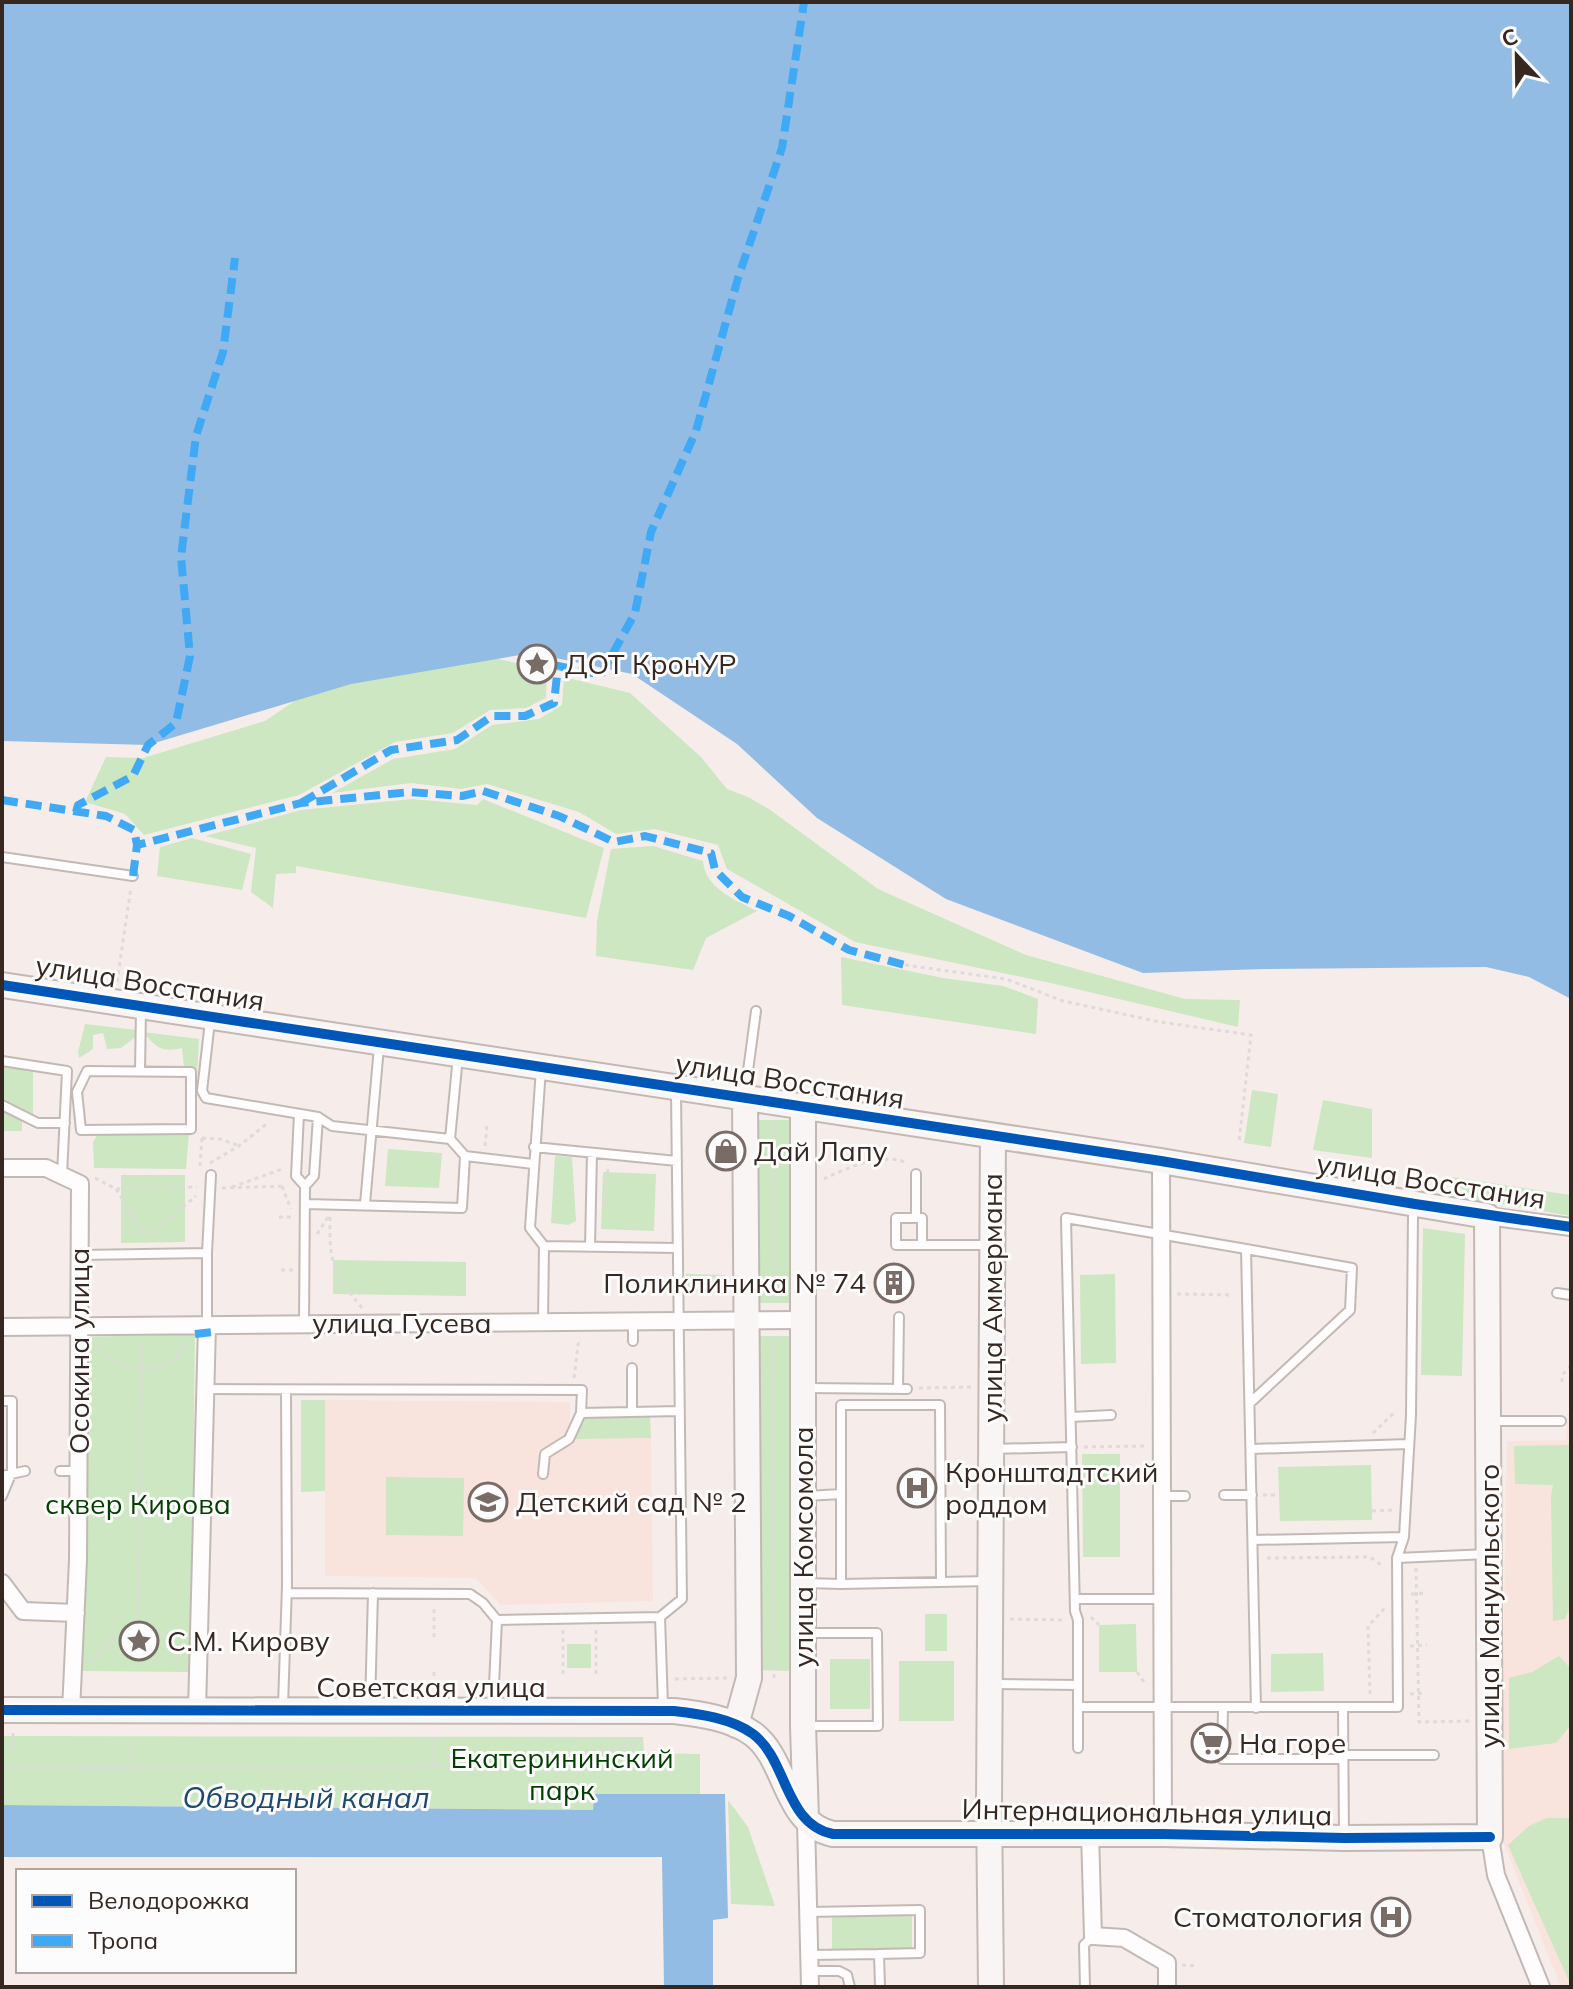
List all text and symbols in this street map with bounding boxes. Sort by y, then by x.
north arrow [1477,16,1557,96]
text: С [1497,22,1522,53]
place icon: ДОТ КронУР [516,643,558,685]
place label: ДОТ КронУР [565,646,737,681]
street label: улица Восстания [33,947,267,1018]
street label: улица Восстания [673,1045,907,1116]
shop icon: Дай Лапу [705,1130,747,1172]
place label: Дай Лапу [754,1133,888,1168]
street label: улица Восстания [1314,1145,1548,1216]
street label: улица Аммермана [974,1173,1009,1423]
street label: Осокина улица [61,1248,96,1454]
building icon: Поликлиника № 74 [873,1262,915,1304]
place label: Поликлиника № 74 [603,1265,866,1300]
street label: улица Гусева [312,1305,492,1340]
street label: улица Комсомола [785,1427,820,1668]
place label: Кронштадтский роддом [945,1454,1158,1521]
street label: улица Мануильского [1471,1464,1506,1748]
hospital icon: Кронштадтский роддом [896,1467,938,1509]
school or university icon: Детский сад № 2 [467,1481,509,1523]
place label: Детский сад № 2 [516,1484,747,1519]
park label: сквер Кирова [45,1486,231,1521]
place icon: С.М. Кирову [118,1620,160,1662]
place label: С.М. Кирову [167,1623,330,1658]
street label: Советская улица [316,1669,546,1704]
supermarket icon: На горе [1190,1722,1232,1764]
place label: На горе [1239,1725,1346,1760]
park label: Екатерининский парк [450,1740,674,1807]
water label: Обводный канал [182,1778,430,1816]
street label: Интернациональная улица [961,1791,1333,1832]
legend [16,1869,296,1973]
text: Велодорожка [88,1885,250,1915]
hospital icon: Стоматология [1370,1896,1412,1938]
place label: Стоматология [1173,1899,1363,1934]
text: Тропа [88,1925,158,1955]

